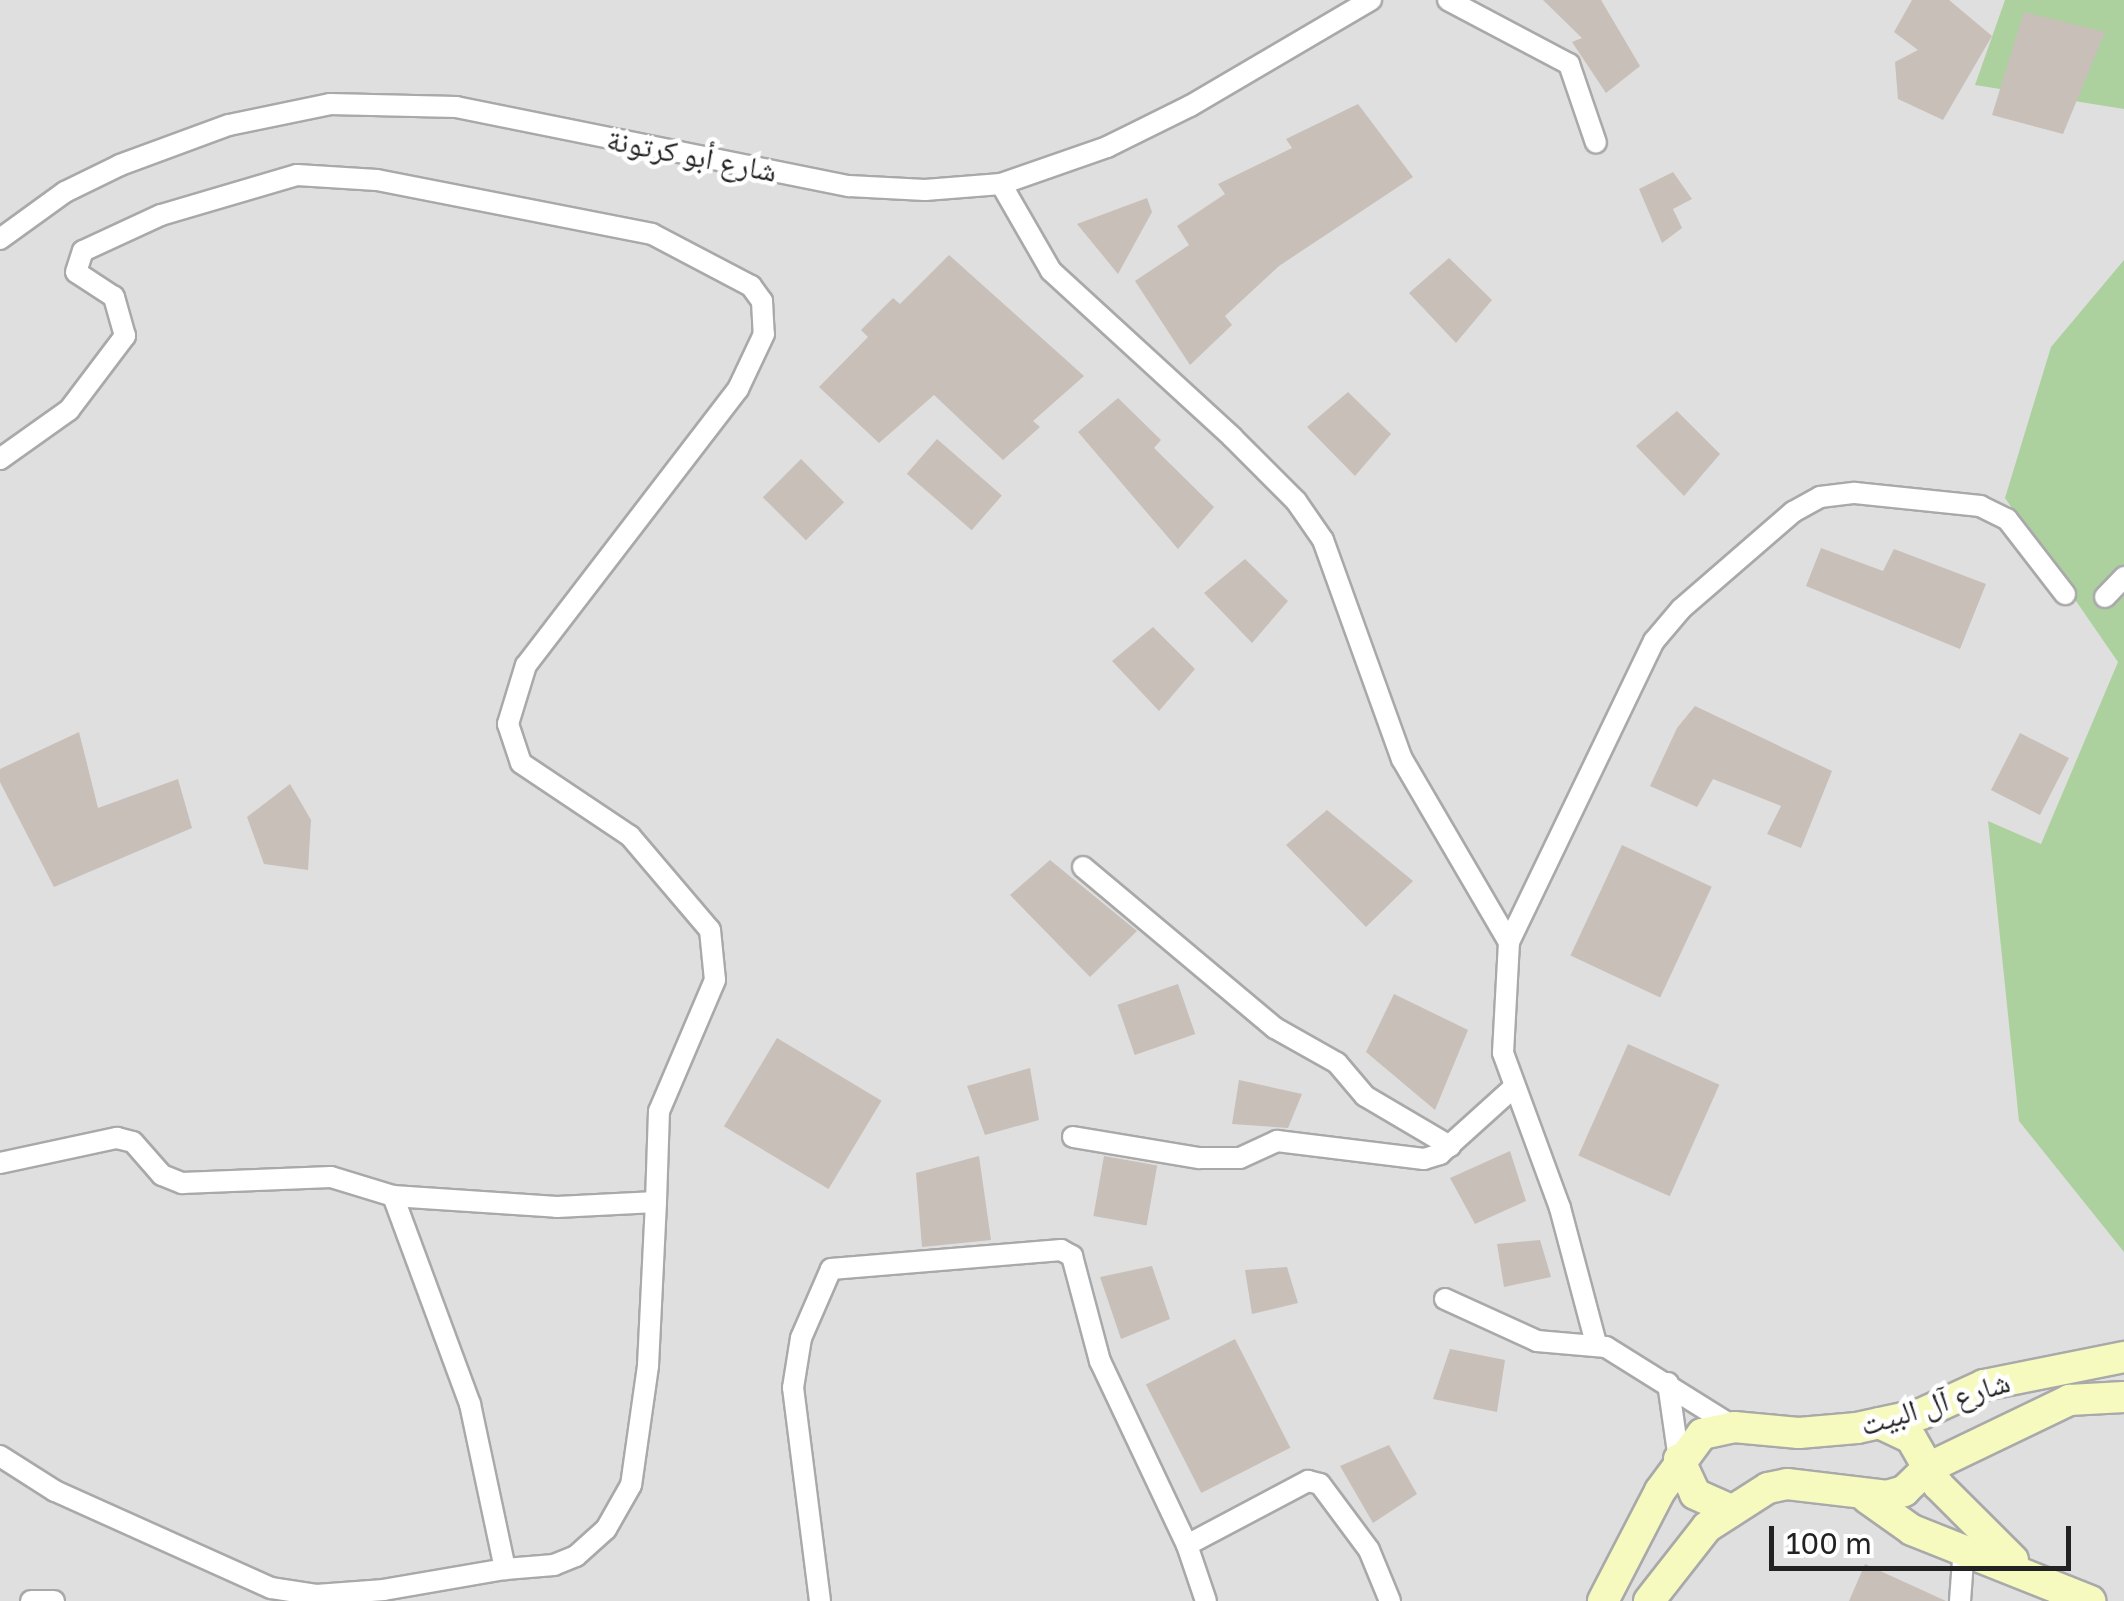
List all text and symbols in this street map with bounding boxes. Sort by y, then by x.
street label: شارع أبو كرتونة [604,121,780,189]
street label: شارع آل البيت [1856,1363,2014,1443]
scale bar [1774,1506,2076,1568]
text: 100 m [1786,1525,1872,1561]

